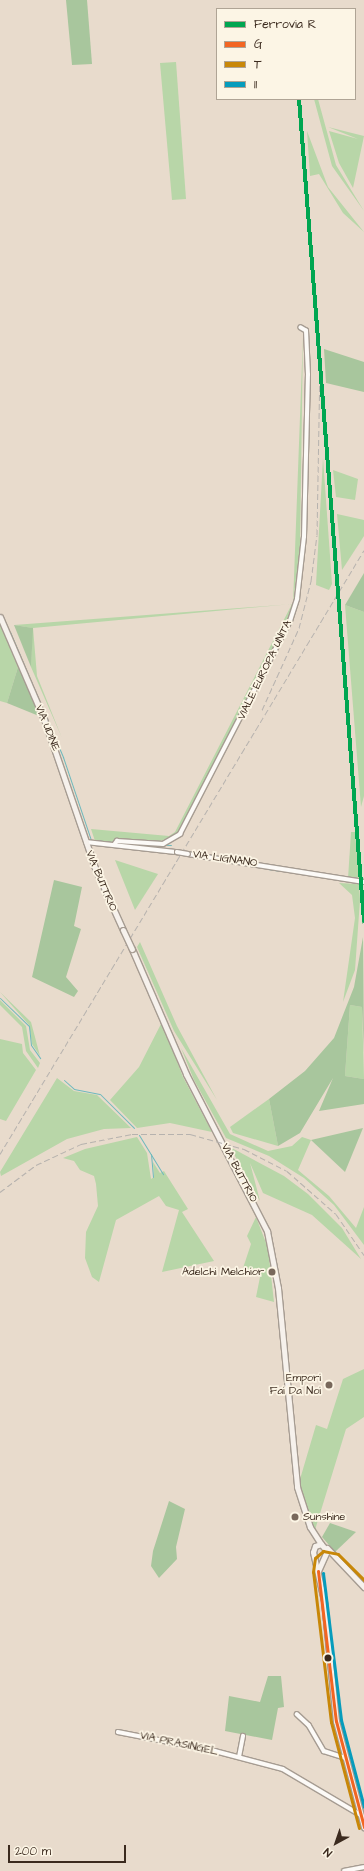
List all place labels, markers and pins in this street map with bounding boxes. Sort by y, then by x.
place label: Adelchi Melchior [182,1265,264,1279]
marker: Adelchi Melchior [267,1267,277,1277]
place label: Empori Fai Da Noi [270,1372,321,1398]
marker: Empori Fai Da Noi [324,1380,334,1390]
place label: Sunshine [303,1510,345,1524]
marker: Sunshine [290,1512,300,1522]
unlabelled marker [323,1653,333,1663]

